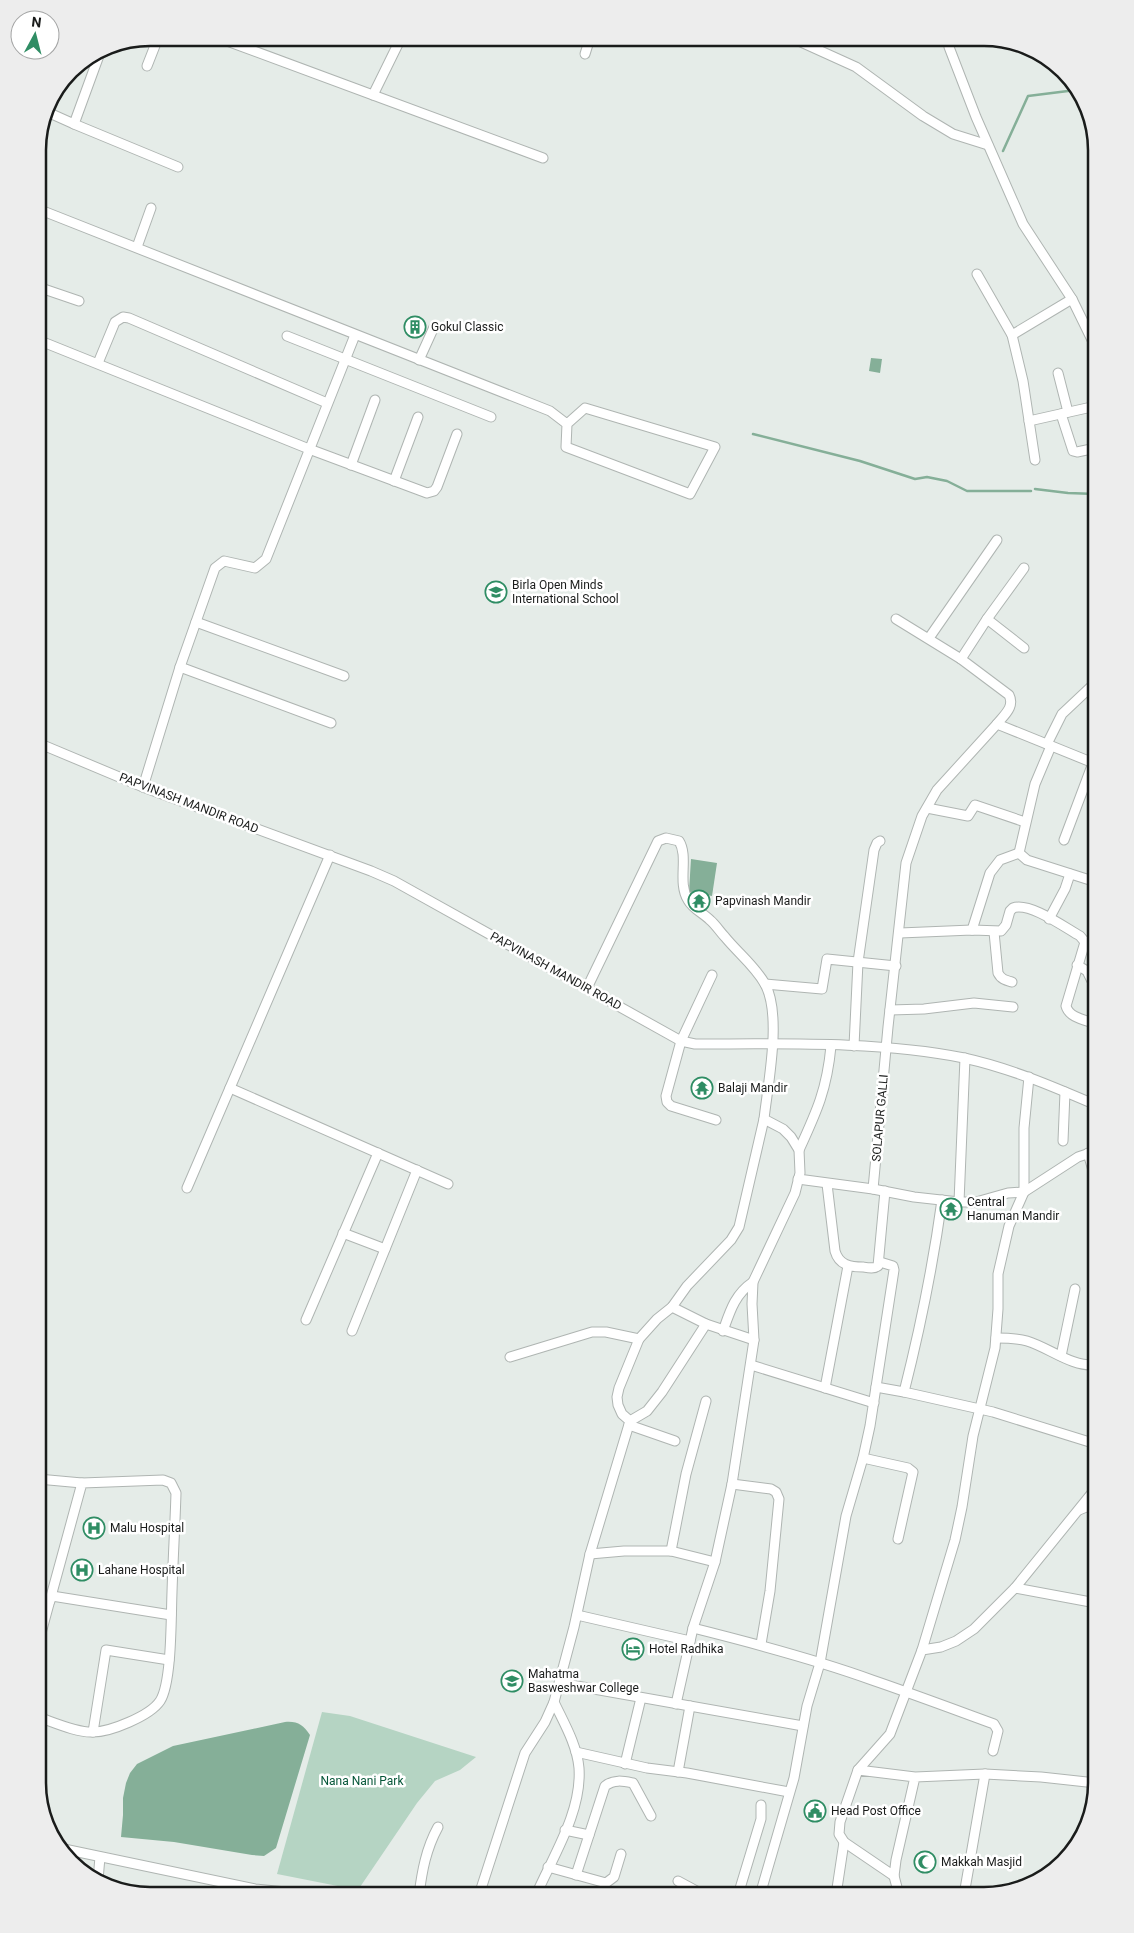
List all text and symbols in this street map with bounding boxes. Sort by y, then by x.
north arrow [10,10,60,60]
text: N [31,14,42,31]
building icon: Gokul Classic [403,315,427,339]
place label: Gokul Classic [431,320,503,334]
place label: Birla Open Minds International School [512,578,619,606]
school or university icon: Birla Open Minds International School [484,580,508,604]
street label: PAPVINASH MANDIR ROAD [117,770,261,836]
temple icon: Papvinash Mandir [687,889,711,913]
place label: Papvinash Mandir [715,894,811,908]
street label: PAPVINASH MANDIR ROAD [488,929,624,1013]
street label: SOLAPUR GALLI [869,1074,891,1162]
temple icon: Balaji Mandir [690,1076,714,1100]
place label: Balaji Mandir [718,1081,788,1095]
place label: Central Hanuman Mandir [967,1195,1059,1223]
temple icon: Central Hanuman Mandir [939,1197,963,1221]
hospital icon: Malu Hospital [82,1516,106,1540]
place label: Malu Hospital [110,1521,184,1535]
hospital icon: Lahane Hospital [70,1558,94,1582]
place label: Lahane Hospital [98,1563,185,1577]
hotel icon: Hotel Radhika [621,1637,645,1661]
place label: Hotel Radhika [649,1642,723,1656]
place label: Mahatma Basweshwar College [528,1667,639,1695]
school or university icon: Mahatma Basweshwar College [500,1669,524,1693]
park label: Nana Nani Park [320,1774,404,1788]
public building icon: Head Post Office [803,1799,827,1823]
place label: Head Post Office [831,1804,921,1818]
mosque icon: Makkah Masjid [913,1850,937,1874]
place label: Makkah Masjid [941,1855,1022,1869]

